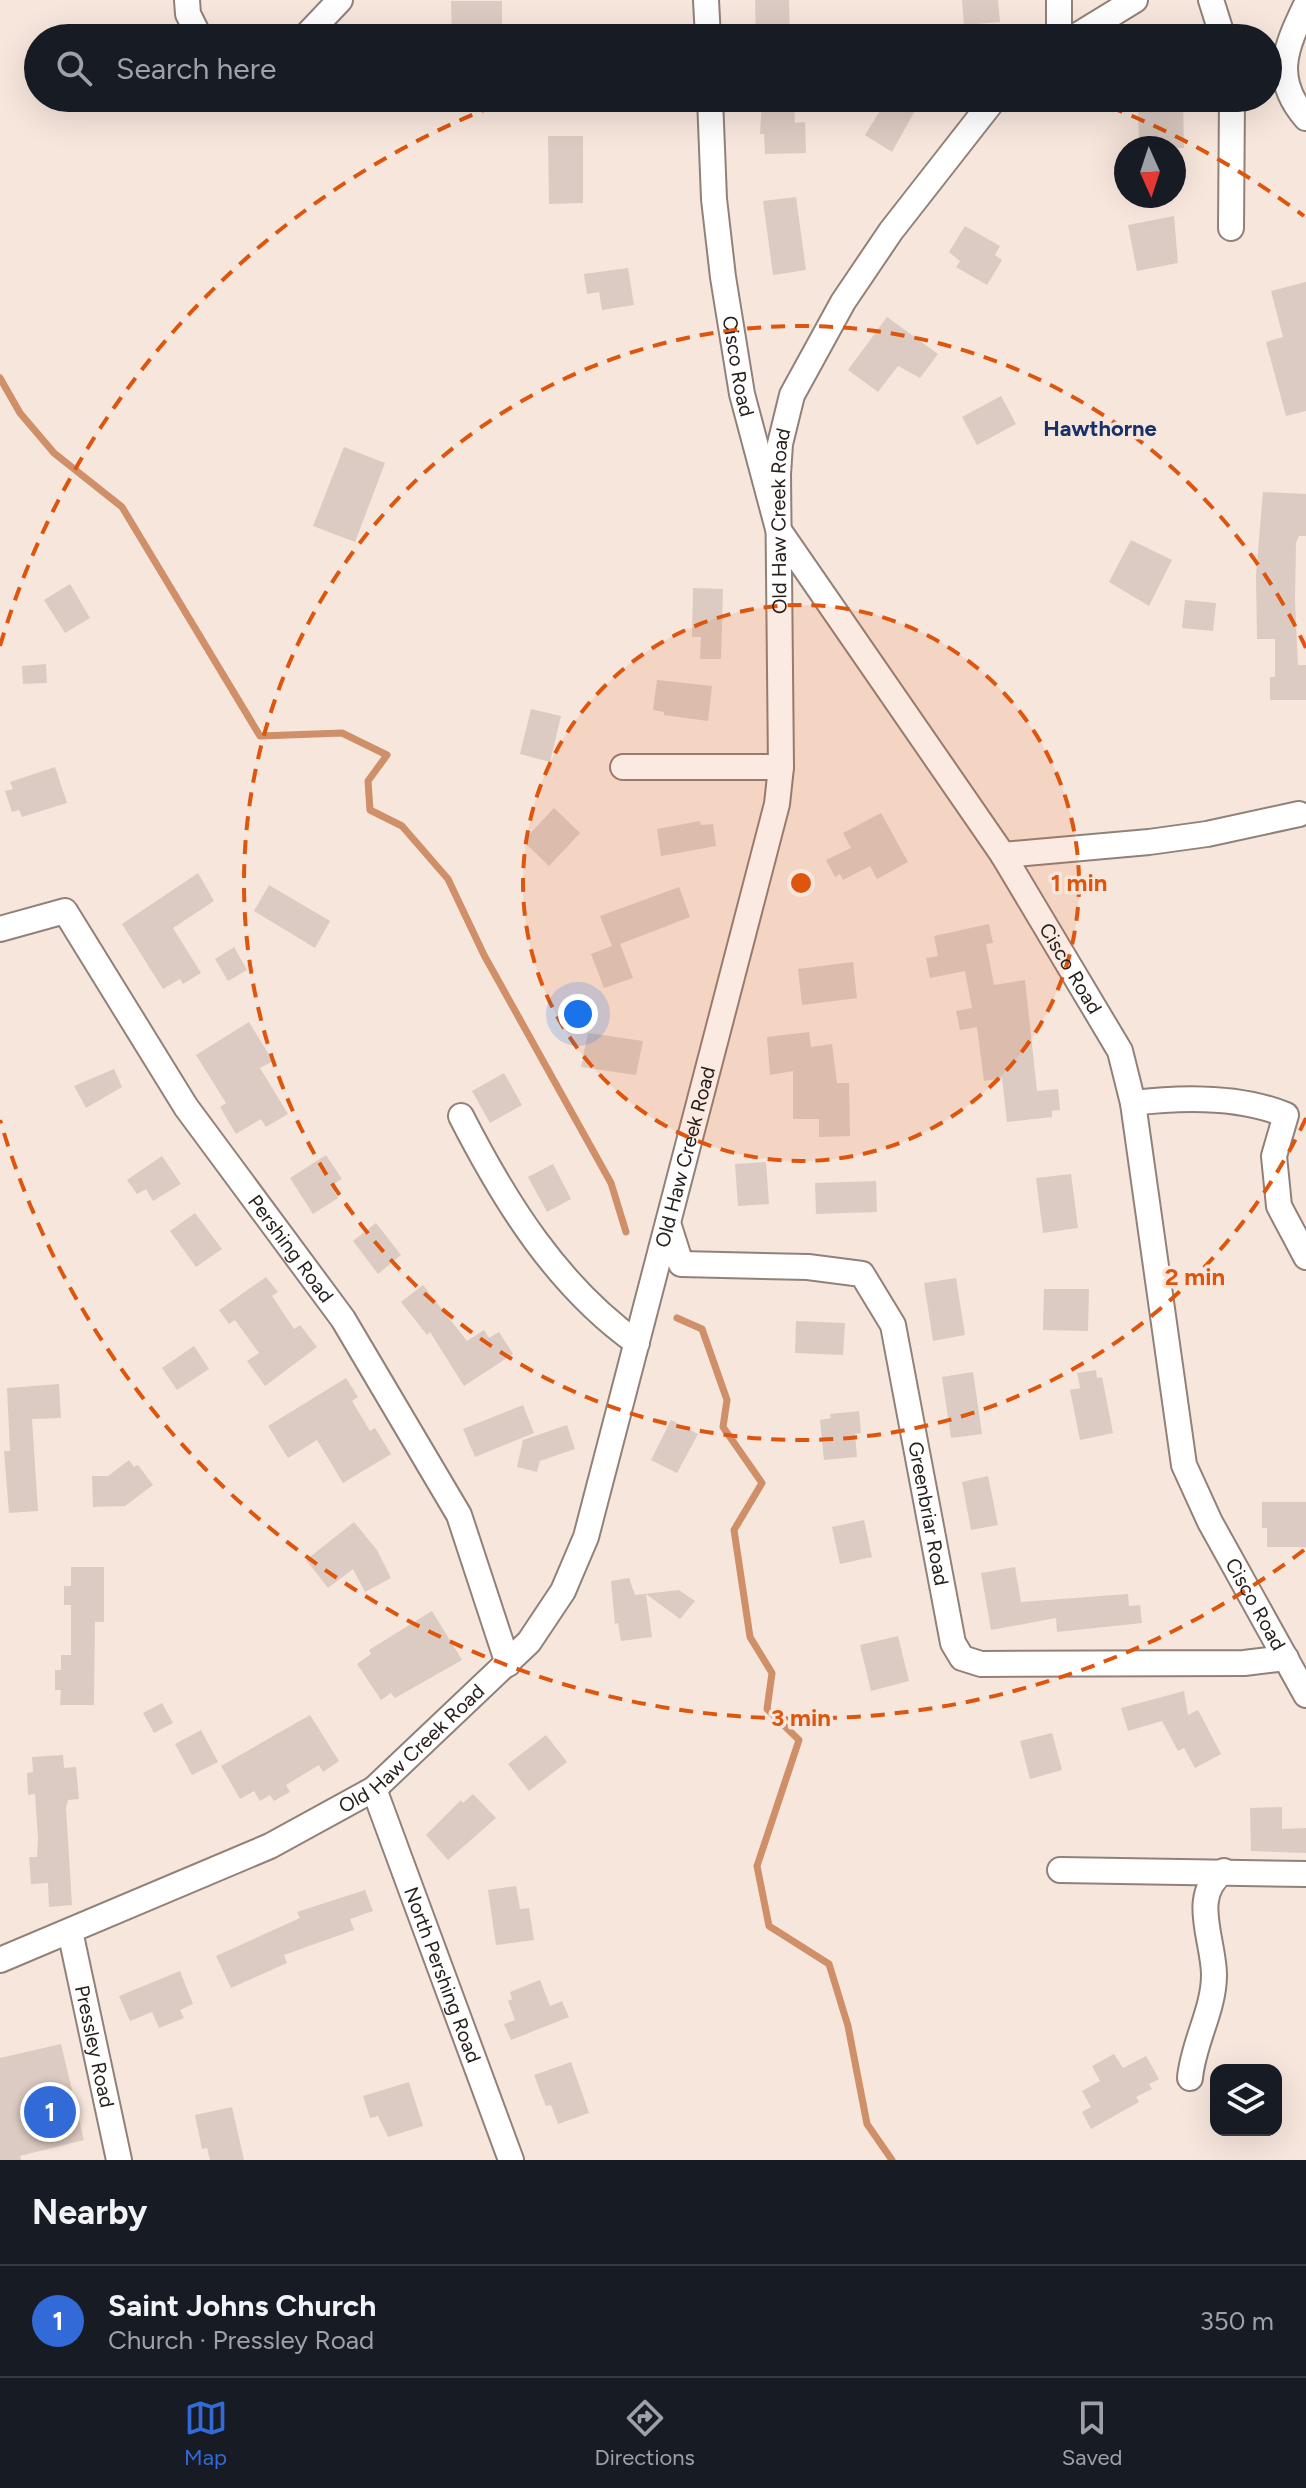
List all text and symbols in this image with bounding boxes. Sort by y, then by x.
search box [24,24,1282,112]
icon: search [52,46,96,90]
text: Search here [116,50,276,87]
north arrow [1114,136,1186,208]
street label: Cisco Road [717,314,759,419]
district label: Hawthorne [1043,415,1157,442]
street label: Old Haw Creek Road [766,426,795,614]
text: 1 min [1051,868,1107,897]
centre of rings [787,869,815,897]
street label: Cisco Road [1034,918,1107,1018]
your location [558,994,598,1034]
street label: Old Haw Creek Road [650,1064,720,1250]
street label: Pershing Road [243,1190,339,1307]
text: 2 min [1165,1262,1225,1291]
street label: Greenbriar Road [903,1439,954,1588]
street label: Cisco Road [1220,1554,1291,1655]
street label: Old Haw Creek Road [334,1679,489,1818]
text: 3 min [771,1703,831,1732]
street label: North Pershing Road [399,1883,486,2066]
street label: Pressley Road [70,1983,119,2110]
map controls [1210,2064,1282,2136]
button: layers [1210,2064,1282,2136]
pin: 1 [24,2082,76,2142]
text: Nearby [32,2192,147,2233]
text: Saint Johns Church [108,2287,376,2324]
text: 1 [53,2305,63,2337]
text: 350 m [1200,2305,1274,2337]
text: Church · Pressley Road [108,2324,374,2356]
tab: Map [184,2396,228,2471]
tab: Directions [595,2396,695,2471]
tab: Saved [1062,2396,1122,2471]

